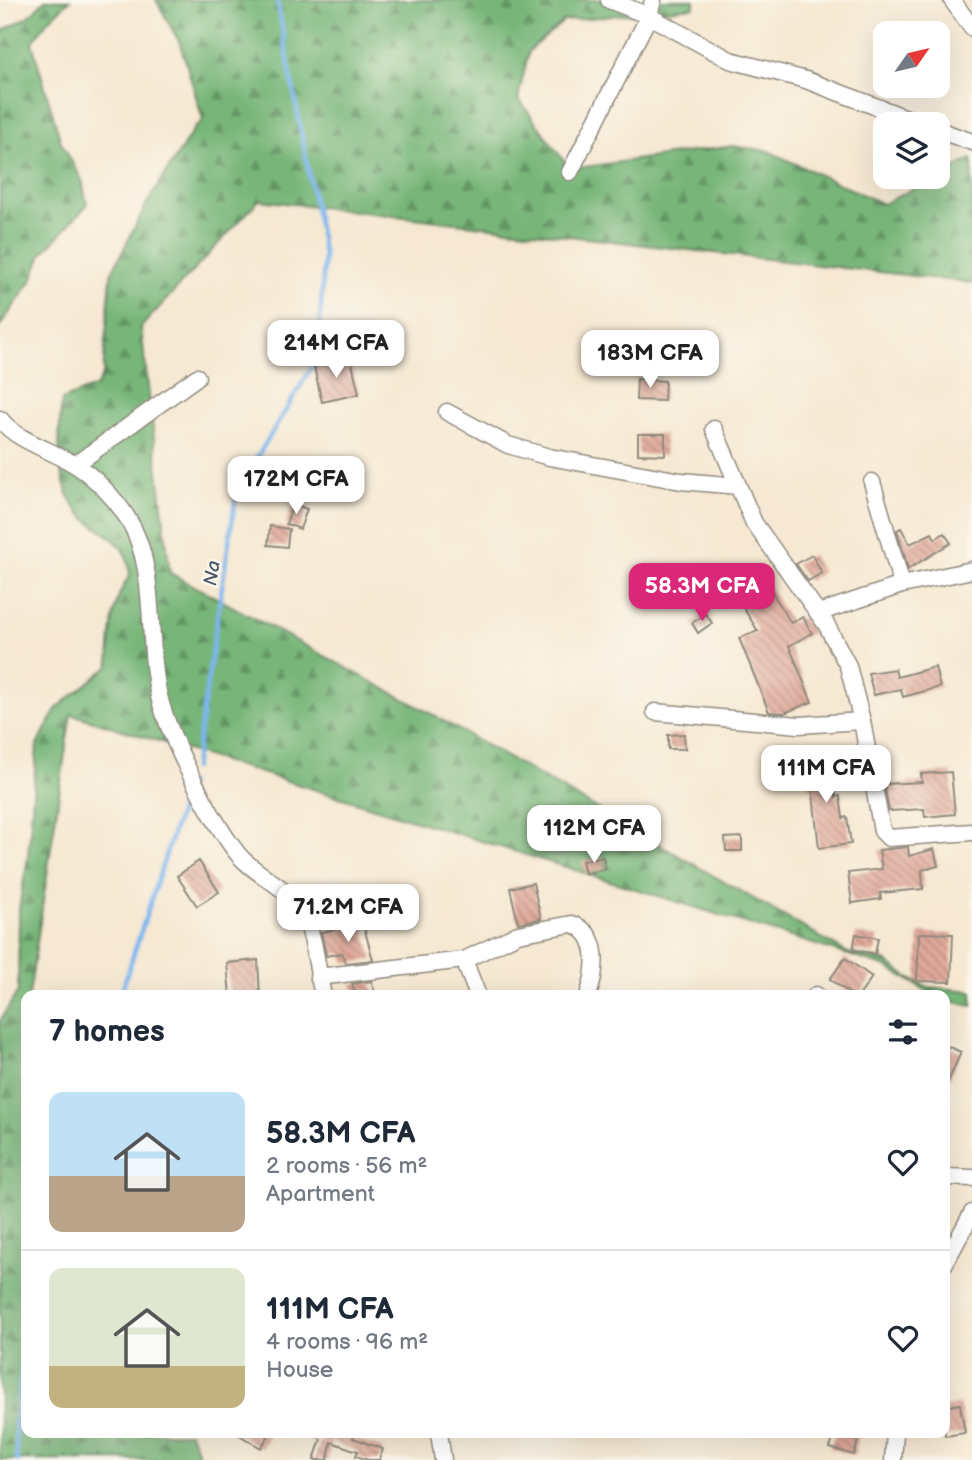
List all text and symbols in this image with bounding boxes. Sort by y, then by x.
north arrow [873,21,950,98]
map controls [873,21,950,189]
button: layers [873,112,950,189]
pin: 214M CFA [264,320,408,380]
text: 214M CFA [283,329,389,357]
pin: 183M CFA [578,330,722,390]
text: 183M CFA [597,339,703,367]
pin: 172M CFA [224,456,368,516]
text: 172M CFA [244,465,349,493]
water label: Na [199,559,226,587]
pin: 58.3M CFA [622,564,782,623]
text: 58.3M CFA [645,572,759,600]
pin: 111M CFA [754,746,898,805]
text: 111M CFA [777,754,875,782]
pin: 112M CFA [522,806,666,865]
text: 112M CFA [543,814,645,842]
pin: 71.2M CFA [268,884,428,944]
text: 71.2M CFA [293,893,403,921]
icon: filters [884,1013,922,1051]
text: 7 homes [49,1014,165,1050]
text: 58.3M CFA [266,1116,415,1152]
icon: home [105,1120,189,1204]
icon: heart [884,1143,922,1181]
text: 2 rooms · 56 m² [266,1152,428,1180]
text: Apartment [266,1180,375,1208]
text: 111M CFA [266,1292,394,1328]
icon: home [105,1296,189,1380]
icon: heart [884,1319,922,1357]
text: 4 rooms · 96 m² [266,1328,428,1356]
text: House [266,1356,333,1384]

